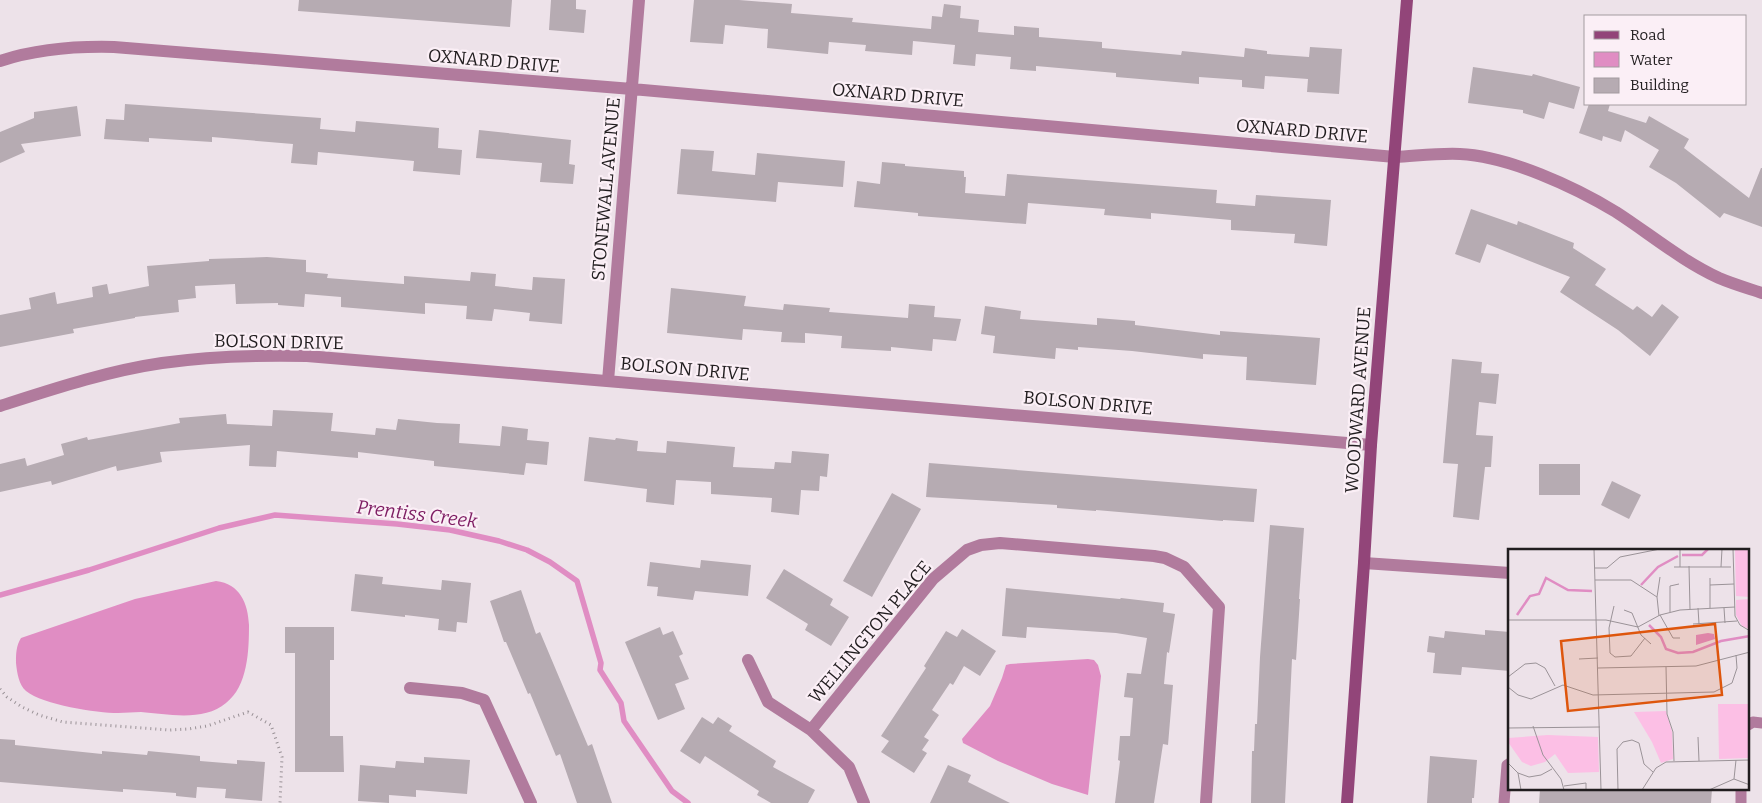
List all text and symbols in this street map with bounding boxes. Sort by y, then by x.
legend [1584,15,1747,105]
text: Road [1630,26,1665,44]
street label: OXNARD DRIVE [427,44,561,78]
text: Water [1630,51,1673,69]
text: Building [1630,76,1689,94]
street label: OXNARD DRIVE [831,78,965,112]
street label: STONEWALL AVENUE [587,96,625,282]
street label: OXNARD DRIVE [1235,114,1369,148]
street label: WOODWARD AVENUE [1341,306,1375,494]
street label: BOLSON DRIVE [214,330,344,354]
street label: BOLSON DRIVE [619,352,751,386]
street label: BOLSON DRIVE [1022,386,1154,420]
water label: Prentiss Creek [355,495,479,533]
inset map [1508,549,1750,790]
street label: WELLINGTON PLACE [804,556,936,708]

